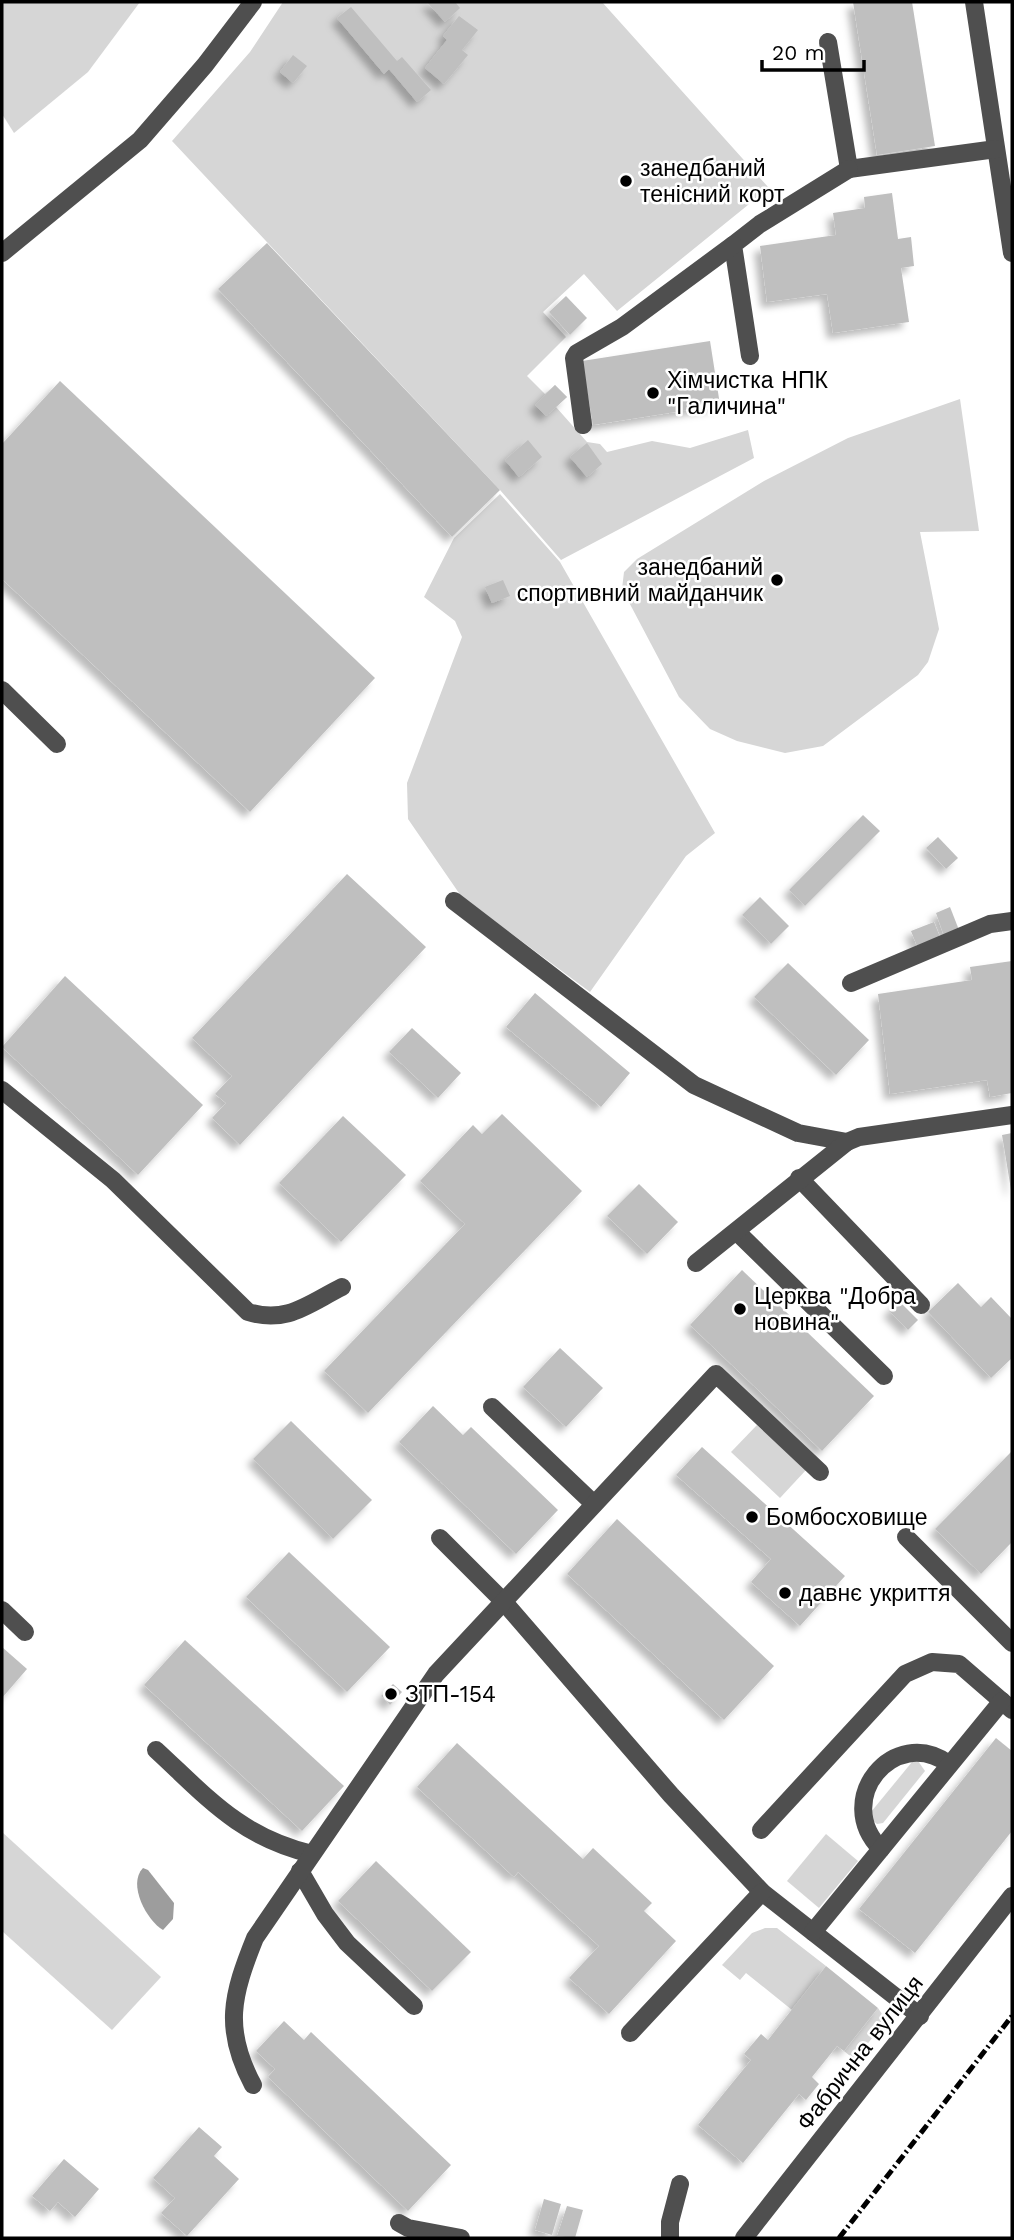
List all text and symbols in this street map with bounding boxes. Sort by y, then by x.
scale bar [762,28,864,72]
text: 20 m [772,40,824,65]
place label: занедбаний тенісний корт [640,155,785,208]
marker: занедбаний тенісний корт [618,173,634,189]
place label: Хімчистка НПК "Галичина" [667,367,828,420]
marker: Хімчистка НПК "Галичина" [645,385,661,401]
place label: занедбаний спортивний майданчик [517,554,764,607]
marker: занедбаний спортивний майданчик [769,572,785,588]
place label: Церква "Добра новина" [754,1283,916,1336]
marker: Церква "Добра новина" [732,1301,748,1317]
place label: Бомбосховище [766,1504,927,1531]
marker: Бомбосховище [744,1509,760,1525]
place label: давнє укриття [799,1580,950,1607]
marker: давнє укриття [777,1585,793,1601]
place label: ЗТП-154 [405,1681,496,1708]
marker: ЗТП-154 [383,1686,399,1702]
street label: Фабрична вулиця [791,1970,929,2136]

